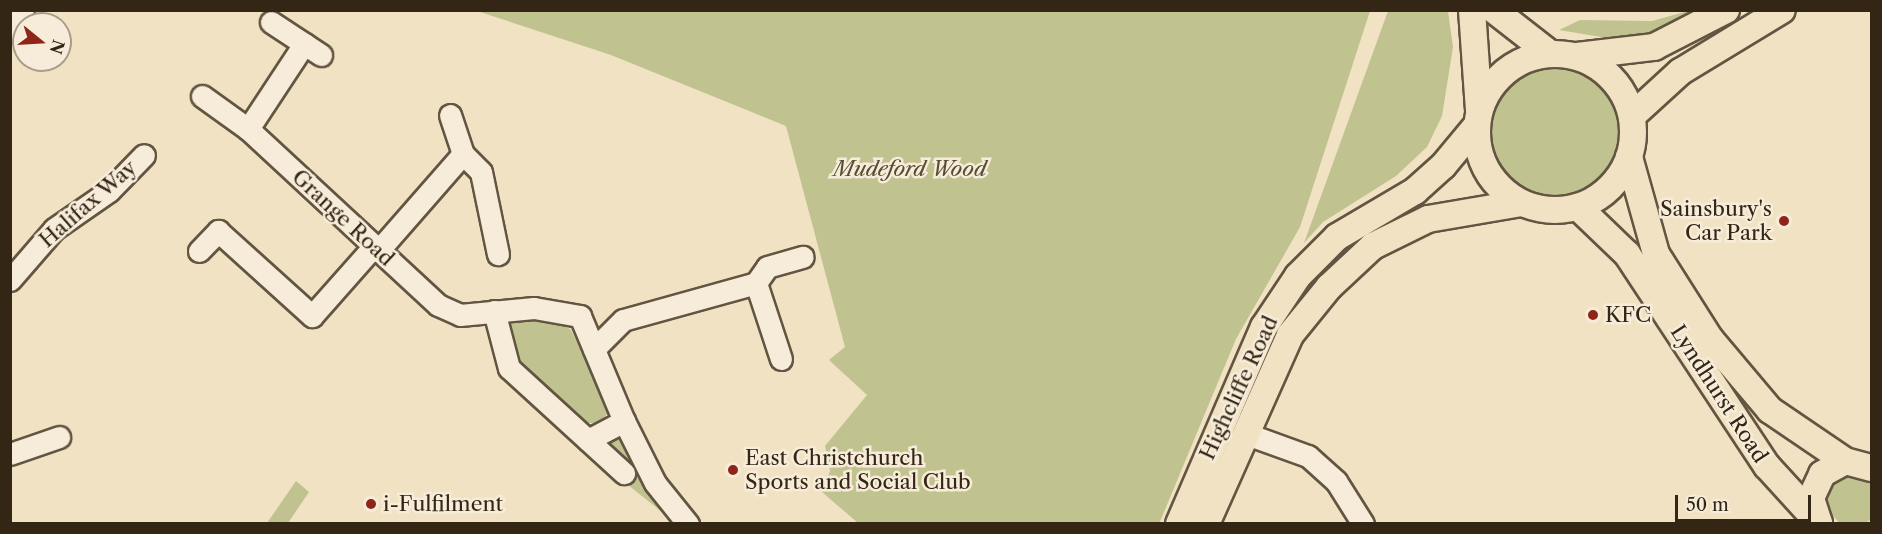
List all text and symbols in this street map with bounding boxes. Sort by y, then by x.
north arrow [12,12,72,72]
text: N [46,37,69,57]
street label: Halifax Way [34,155,142,253]
park label: Mudeford Wood [834,156,986,182]
street label: Grange Road [287,164,399,272]
place label: Sainsbury's Car Park [1660,196,1772,246]
marker: Sainsbury's Car Park [1777,214,1791,228]
place label: KFC [1605,302,1651,328]
marker: KFC [1586,308,1600,322]
street label: Highcliffe Road [1195,312,1283,464]
street label: Lyndhurst Road [1665,320,1773,468]
place label: East Christchurch Sports and Social Club [745,445,971,495]
marker: East Christchurch Sports and Social Club [726,463,740,477]
scale bar [1678,483,1814,521]
place label: i-Fulfilment [383,491,503,517]
text: 50 m [1686,494,1729,516]
marker: i-Fulfilment [364,497,378,511]

